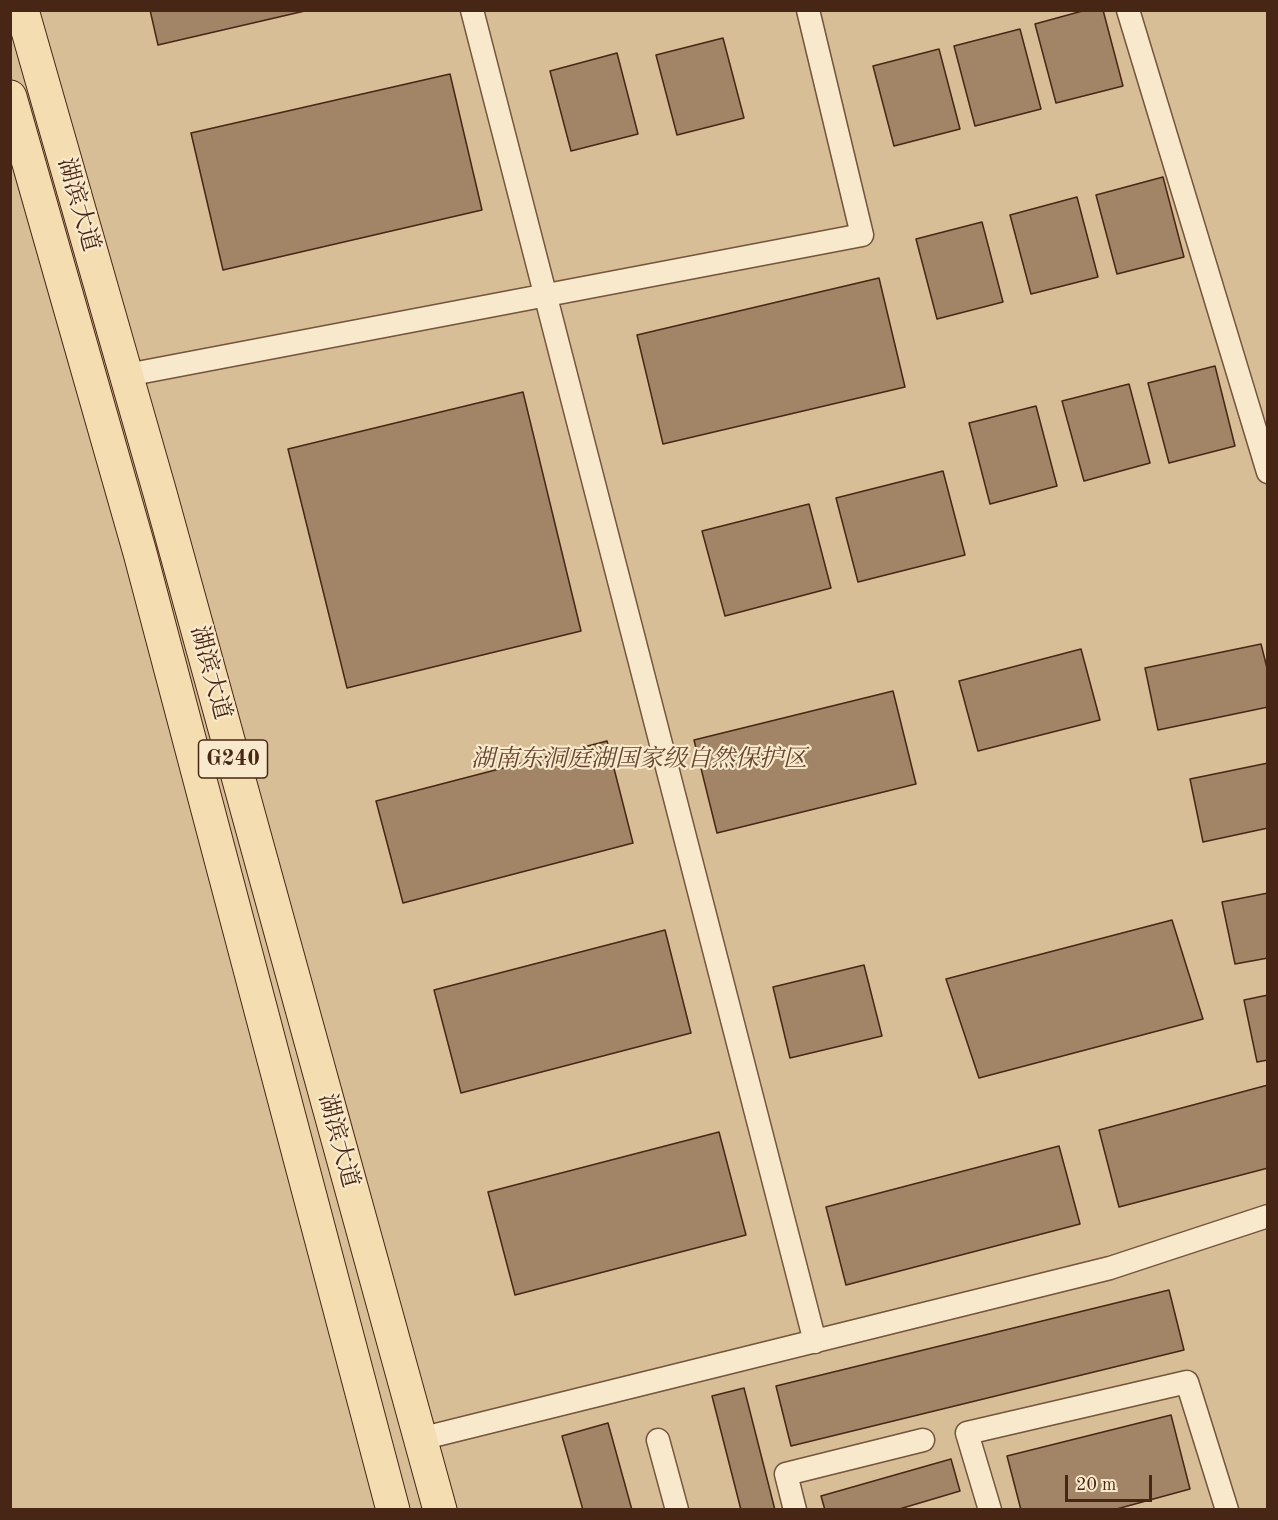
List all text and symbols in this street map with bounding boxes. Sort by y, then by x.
street label: 湖滨大道 [51,155,105,255]
street label: 湖滨大道 [184,623,236,723]
road number: G240 [198,740,268,778]
park label: 湖南东洞庭湖国家级自然保护区 [471,746,807,774]
street label: 湖滨大道 [312,1091,364,1191]
scale bar [1068,1463,1155,1501]
text: 20 m [1076,1476,1116,1494]

